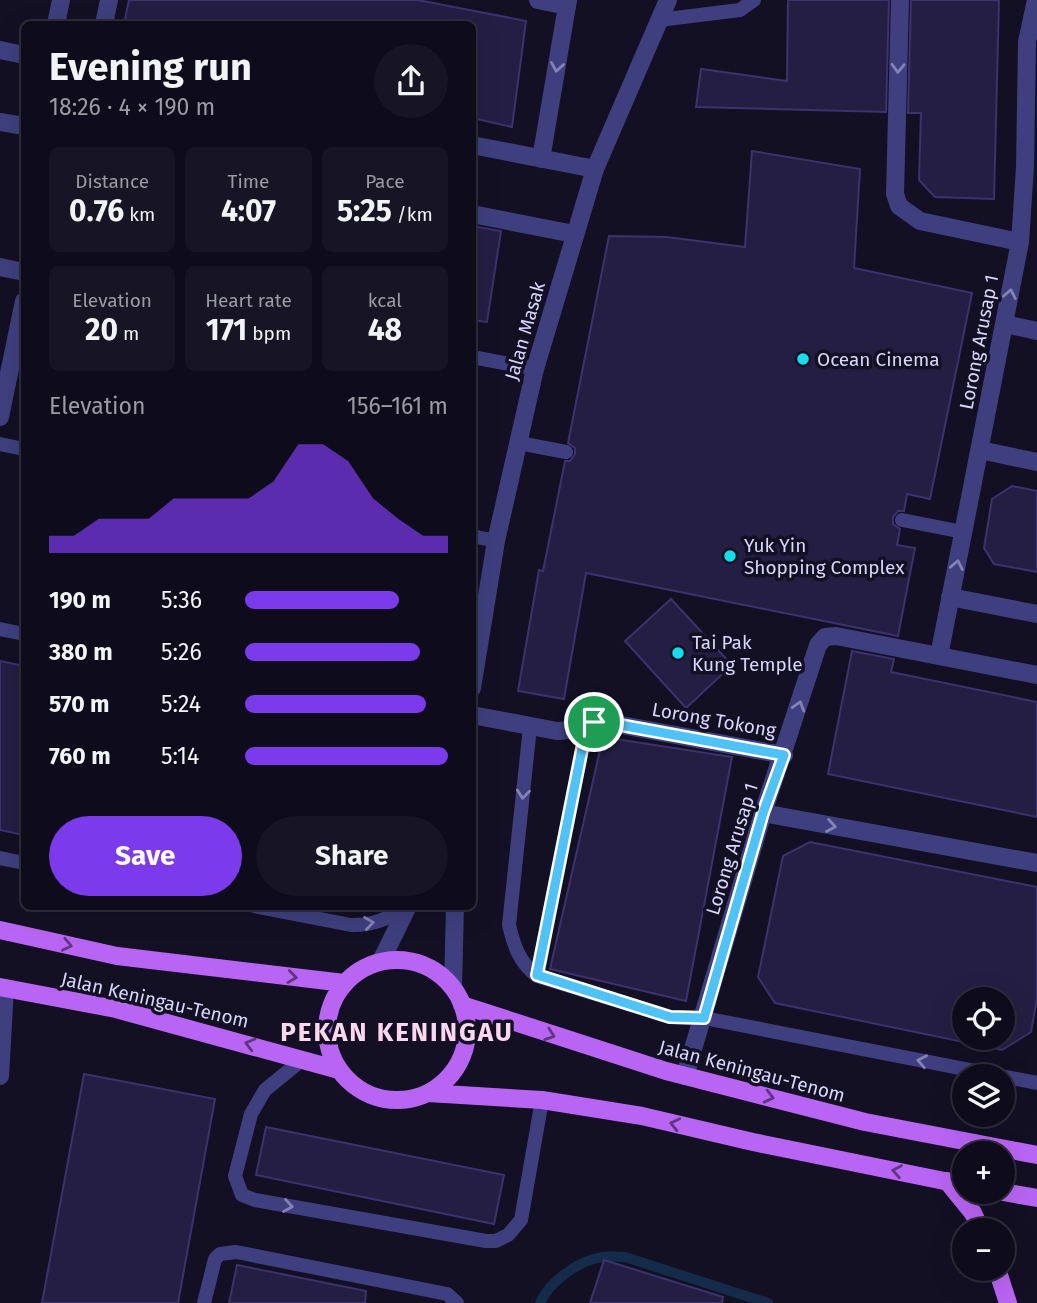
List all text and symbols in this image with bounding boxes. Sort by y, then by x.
text: Evening run [49,44,252,90]
button: share [374,44,448,118]
one-way arrow [550,61,565,73]
one-way arrow [891,63,906,74]
text: 18:26 · 4 × 190 m [49,93,215,121]
text: Distance [75,170,149,193]
text: Time [228,170,269,193]
text: Pace [365,170,405,193]
text: 0.76 [69,193,124,229]
text: 4:07 [221,193,276,229]
text: 5:25 [337,193,392,229]
text: km [124,203,155,226]
text: /km [392,203,433,226]
street label: Lorong Arusap 1 [955,273,1003,411]
street label: Jalan Masak [500,279,550,383]
one-way arrow [1002,288,1017,300]
text: Elevation [72,289,152,312]
text: Heart rate [205,289,292,312]
text: kcal [368,289,402,312]
text: 20 [85,312,118,348]
text: 171 [206,312,247,348]
text: 48 [368,312,402,348]
text: m [118,322,139,345]
text: bpm [247,322,291,345]
place label: Ocean Cinema [817,348,940,371]
marker: Ocean Cinema [795,351,811,367]
text: Elevation [49,392,145,420]
text: 156–161 m [347,392,448,420]
place label: Yuk Yin Shopping Complex [744,534,905,579]
marker: Yuk Yin Shopping Complex [722,548,738,564]
one-way arrow [948,559,963,571]
text: 190 m [49,586,111,614]
text: 5:36 [161,586,202,614]
place label: Tai Pak Kung Temple [692,631,803,676]
text: 380 m [49,638,113,666]
text: 5:26 [161,638,202,666]
marker: Tai Pak Kung Temple [670,645,686,661]
text: 570 m [49,690,110,718]
text: 5:24 [161,690,201,718]
pin [564,692,624,752]
street label: Lorong Tokong [650,698,778,742]
one-way arrow [791,701,805,713]
icon: arrive [575,703,613,741]
text: 760 m [49,742,111,770]
text: 5:14 [161,742,199,770]
street label: Lorong Arusap 1 [701,780,763,918]
one-way arrow [515,789,530,800]
button: Save [49,816,242,896]
button: Share [256,816,448,896]
one-way arrow [825,817,837,832]
one-way arrow [363,916,375,931]
one-way arrow [61,936,73,951]
street label: Jalan Keningau-Tenom [59,967,251,1033]
one-way arrow [286,969,298,984]
map controls [952,987,1015,1281]
button: locate [952,987,1015,1050]
district label: PEKAN KENINGAU [280,1017,514,1048]
one-way arrow [544,1027,556,1041]
street label: Jalan Keningau-Tenom [656,1035,848,1107]
one-way arrow [244,1038,256,1053]
one-way arrow [916,1054,928,1069]
button: layers [952,1064,1015,1127]
one-way arrow [763,1089,775,1103]
one-way arrow [669,1118,681,1132]
button: + [952,1141,1015,1204]
one-way arrow [891,1165,903,1180]
one-way arrow [282,1197,294,1212]
button: − [952,1218,1015,1281]

